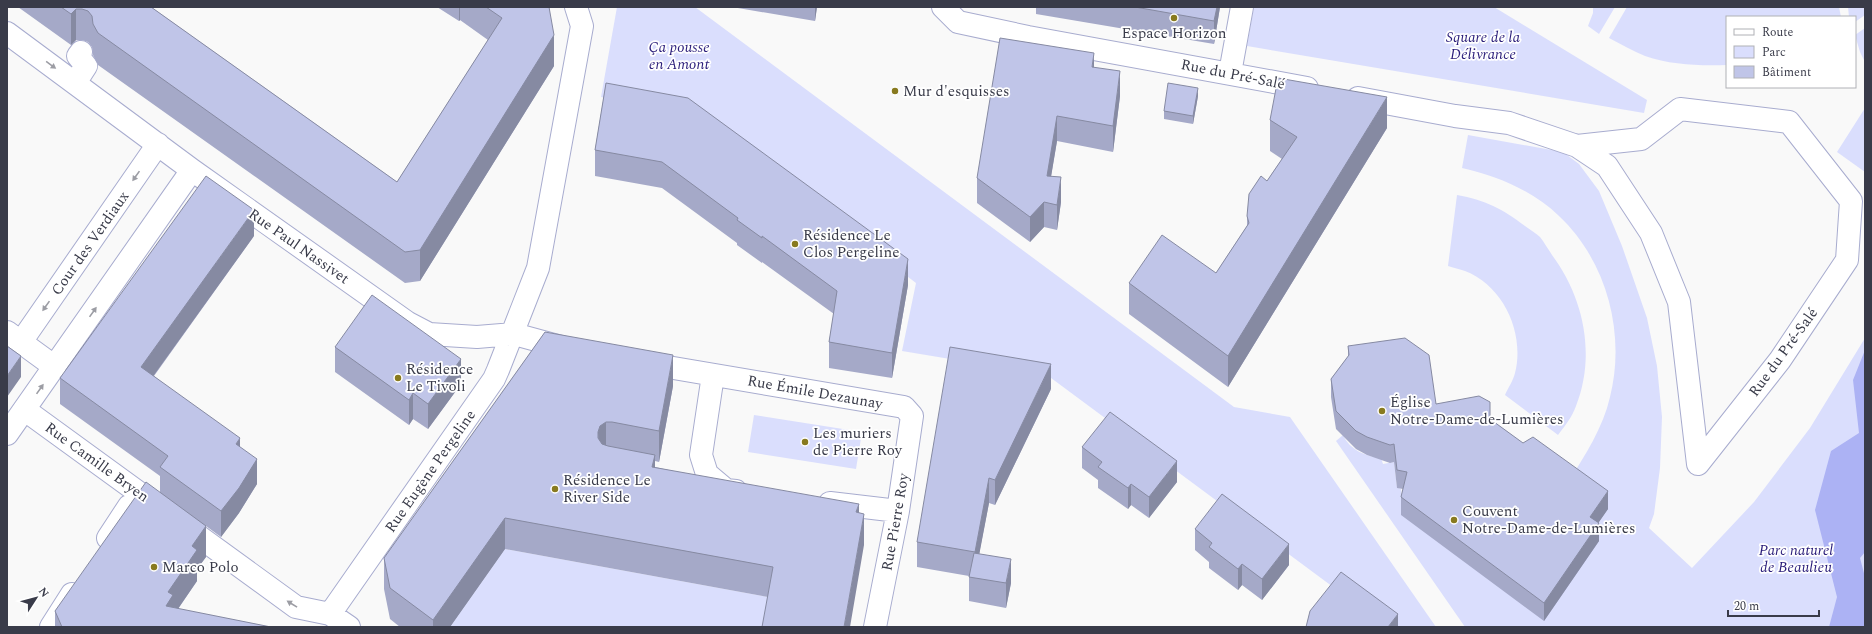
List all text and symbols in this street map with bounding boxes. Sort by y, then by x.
marker: Espace Horizon [1169,13,1179,23]
legend [1726,16,1856,88]
place label: Espace Horizon [1121,22,1227,45]
text: Route [1762,23,1793,42]
park label: Square de la Délivrance [1446,26,1520,66]
park label: Ça pousse en Amont [648,36,710,76]
text: Parc [1762,43,1786,62]
street label: Rue du Pré-Salé [1179,53,1287,96]
one-way arrow [46,61,56,69]
text: Bâtiment [1762,63,1811,82]
place label: Mur d'esquisses [903,80,1009,103]
marker: Mur d'esquisses [890,86,900,96]
one-way arrow [132,171,140,182]
street label: Cour des Verdiaux [46,186,135,300]
street label: Rue Paul Nassivet [243,203,354,290]
place label: Résidence Le Clos Pergeline [803,224,900,264]
marker: Résidence Le Clos Pergeline [790,239,800,249]
one-way arrow [42,301,50,312]
street label: Rue du Pré-Salé [1743,303,1824,402]
one-way arrow [89,307,97,318]
place label: Résidence Le Tivoli [406,358,473,398]
street label: Rue Émile Dezaunay [745,369,885,416]
marker: Résidence Le Tivoli [393,373,403,383]
one-way arrow [36,383,44,394]
place label: Église Notre-Dame-de-Lumières [1390,391,1563,431]
street label: Rue Eugène Pergeline [379,405,482,537]
marker: Église Notre-Dame-de-Lumières [1377,406,1387,416]
street label: Rue Camille Bryen [40,417,154,508]
place label: Les muriers de Pierre Roy [813,422,903,462]
marker: Les muriers de Pierre Roy [800,437,810,447]
place label: Résidence Le River Side [563,469,651,509]
street label: Rue Pierre Roy [876,471,916,573]
marker: Résidence Le River Side [550,484,560,494]
place label: Couvent Notre-Dame-de-Lumières [1462,500,1635,540]
marker: Couvent Notre-Dame-de-Lumières [1449,515,1459,525]
park label: Parc naturel de Beaulieu [1759,539,1833,579]
place label: Marco Polo [162,556,239,579]
marker: Marco Polo [149,562,159,572]
north arrow [16,578,56,618]
text: N [34,584,53,601]
scale bar [1728,592,1819,618]
text: 20 m [1734,597,1759,616]
one-way arrow [287,600,298,607]

